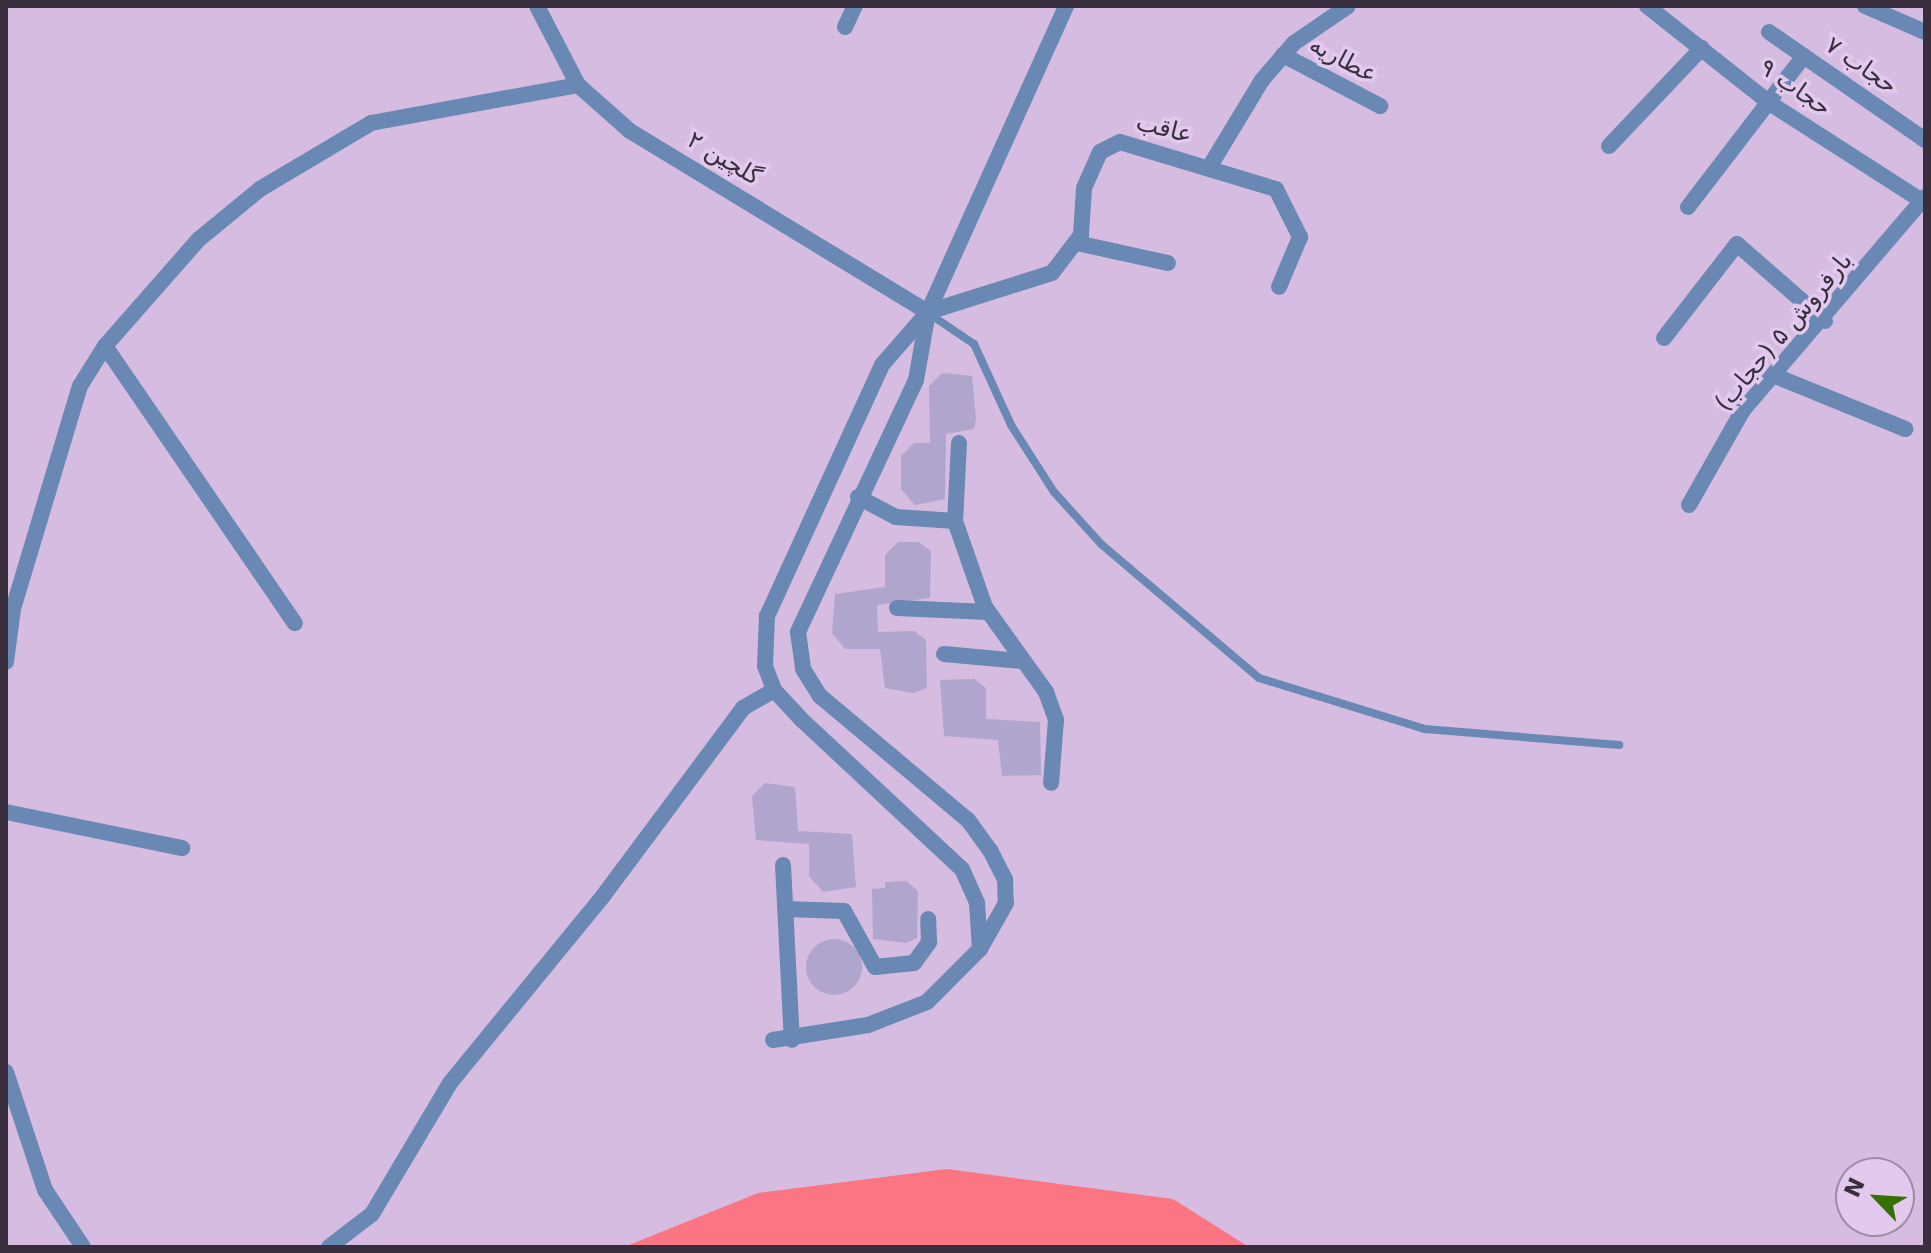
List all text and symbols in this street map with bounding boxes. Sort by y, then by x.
street label: عطاریه [1304,30,1382,90]
street label: حجاب ۷ [1820,31,1902,101]
street label: حجاب ۹ [1754,53,1836,123]
street label: عاقب [1133,108,1195,150]
street label: گلچین ۲ [682,126,766,192]
street label: بارفروش ۵ (حجاب) [1709,247,1859,417]
north arrow [1835,1157,1915,1237]
text: N [1839,1174,1870,1201]

